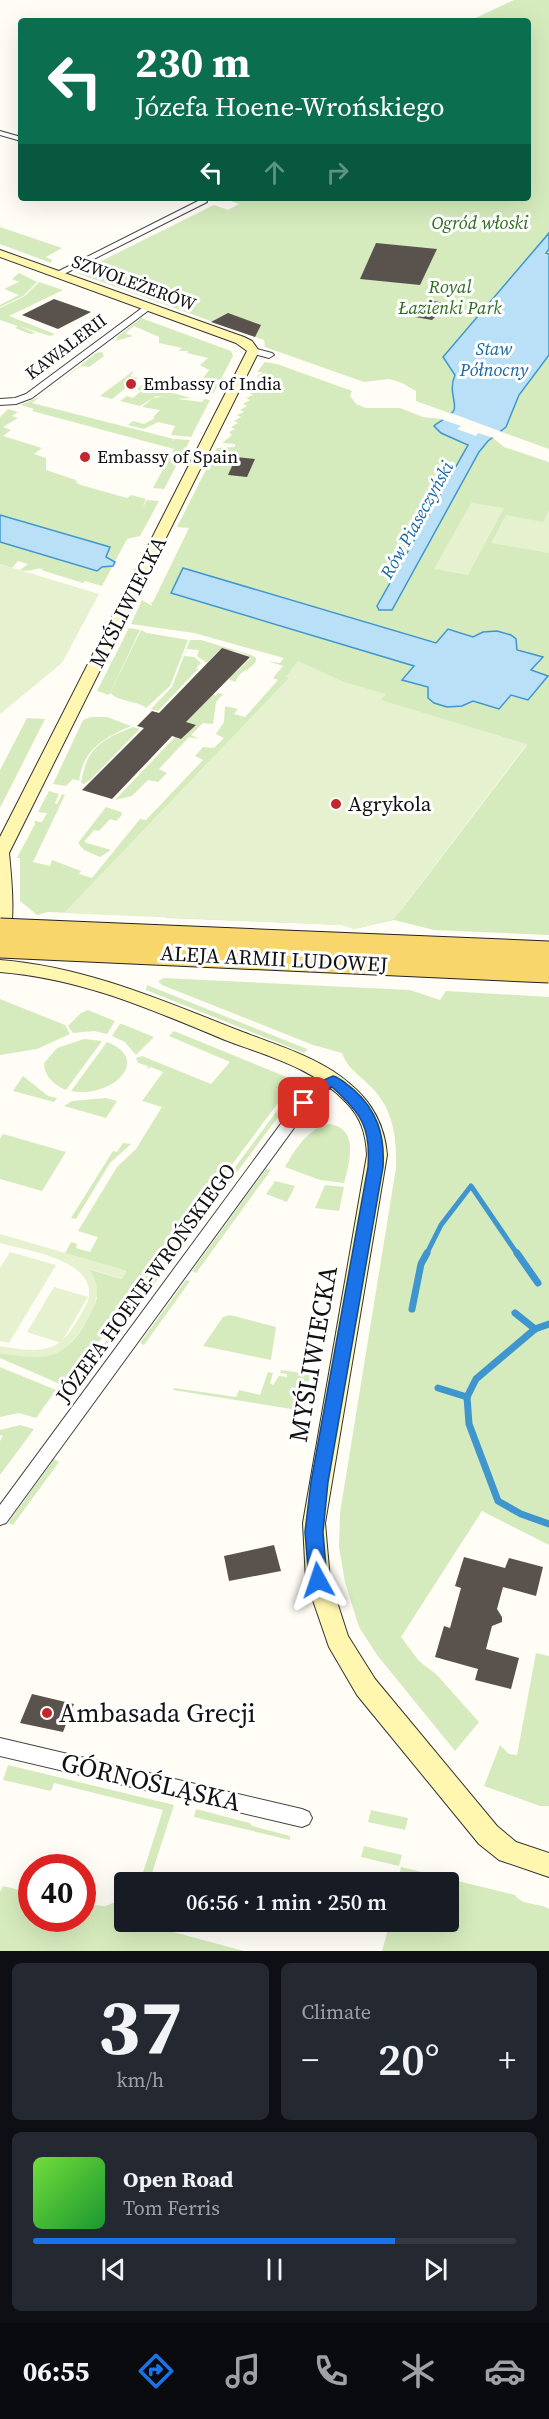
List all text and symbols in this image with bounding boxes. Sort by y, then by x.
text: 230 m [135,33,250,91]
icon: left [36,42,114,120]
text: Józefa Hoene-Wrońskiego [135,88,445,125]
icon: left [195,156,228,189]
icon: ahead [258,156,291,189]
icon: right [321,156,354,189]
park label: Ogród włoski [431,210,529,235]
street label: SZWOLEŻERÓW [68,248,201,317]
park label: Royal Łazienki Park [397,274,502,320]
street label: KAWALERII [20,308,111,385]
water label: Staw Północny [459,336,529,382]
place label: Embassy of India [143,371,282,396]
marker: Embassy of India [124,377,138,391]
place label: Embassy of Spain [97,444,238,469]
marker: Embassy of Spain [78,450,92,464]
water label: Rów Piaseczyński [373,456,459,584]
street label: MYŚLIWIECKA [82,531,173,672]
place label: Agrykola [348,789,432,818]
marker: Agrykola [329,797,343,811]
street label: ALEJA ARMII LUDOWEJ [160,938,389,979]
pin [278,1077,329,1128]
icon: arrive [287,1086,320,1119]
street label: JÓZEFA HOENE-WROŃSKIEGO [48,1157,242,1409]
street label: MYŚLIWIECKA [280,1263,346,1445]
position arrow [286,1548,350,1612]
place label: Ambasada Grecji [59,1695,256,1731]
marker: Ambasada Grecji [40,1706,54,1720]
street label: GÓRNOŚLĄSKA [58,1744,244,1820]
speed limit sign: 40 [18,1854,96,1932]
text: 06:56 · 1 min · 250 m [186,1887,387,1917]
text: 37 [98,1973,183,2080]
text: Climate [302,1998,371,2026]
text: 20° [378,2028,440,2090]
text: − [302,2037,319,2082]
text: + [499,2037,516,2082]
text: km/h [116,2066,164,2094]
text: Open Road [123,2164,233,2194]
text: Tom Ferris [123,2194,220,2222]
icon: previous [97,2253,130,2286]
icon: pause [258,2253,291,2286]
icon: next [419,2253,452,2286]
icon: directions [135,2350,177,2392]
icon: music [222,2350,264,2392]
icon: phone [310,2350,352,2392]
icon: climate [397,2350,439,2392]
icon: car [484,2350,526,2392]
text: 06:55 [23,2353,89,2390]

